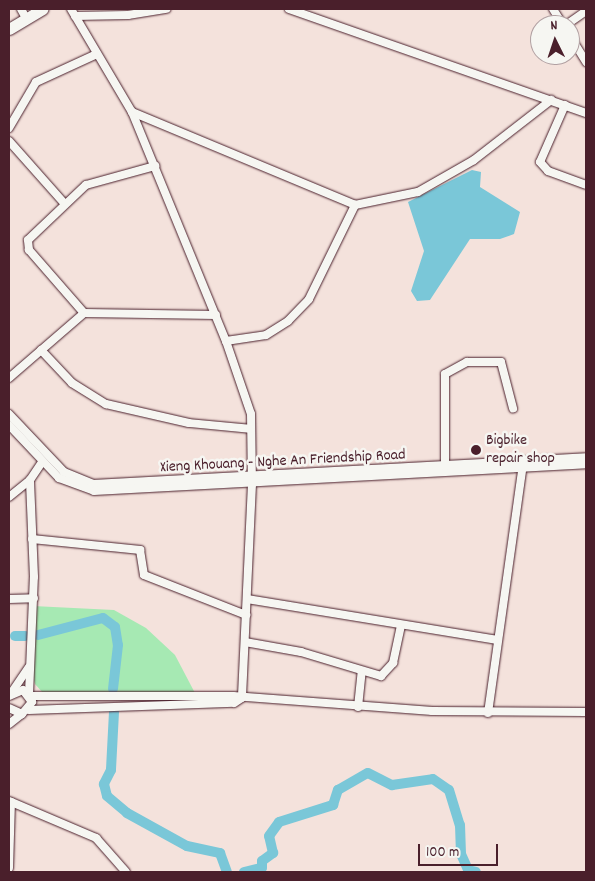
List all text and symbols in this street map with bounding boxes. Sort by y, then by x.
north arrow [530,15,580,65]
text: N [550,16,558,36]
place label: Bigbike repair shop [486,431,555,469]
marker: Bigbike repair shop [470,444,482,456]
street label: Xieng Khouang - Nghe An Friendship Road [160,446,406,478]
scale bar [420,834,500,866]
text: 100 m [426,842,459,864]

